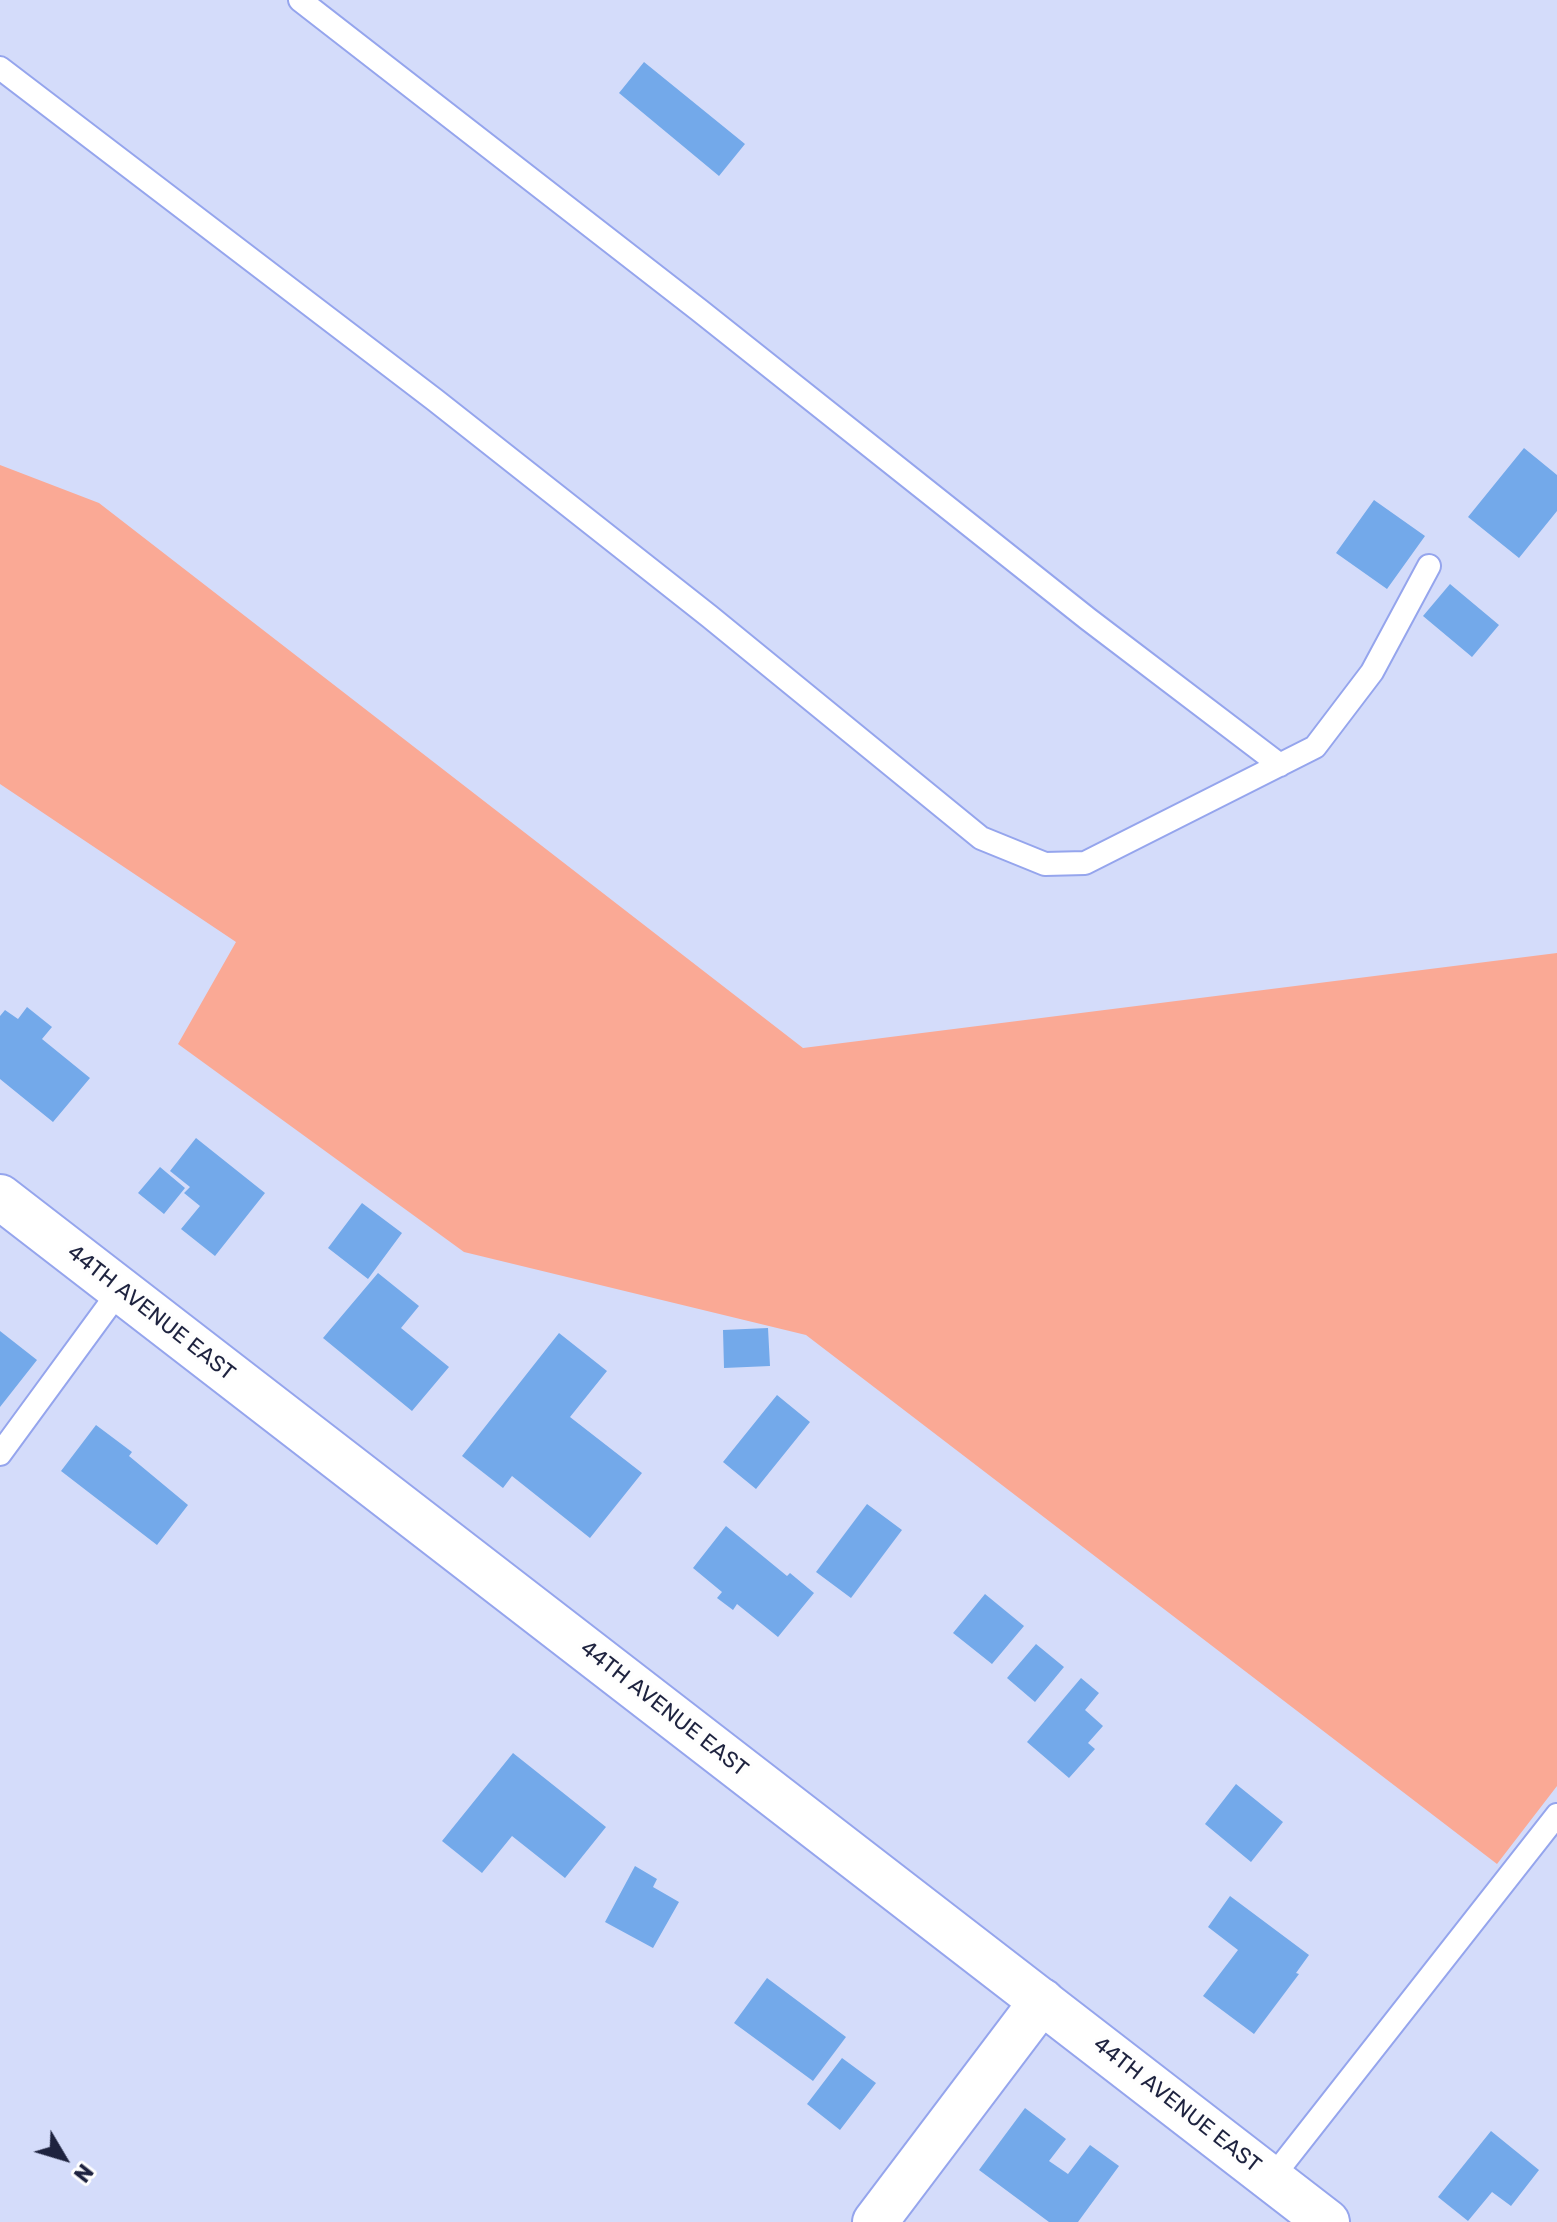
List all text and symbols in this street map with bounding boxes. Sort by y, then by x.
street label: 44TH AVENUE EAST [62,1239,240,1387]
street label: 44TH AVENUE EAST [575,1635,753,1783]
street label: 44TH AVENUE EAST [1088,2031,1266,2179]
north arrow [24,2118,104,2198]
text: N [68,2159,99,2188]

